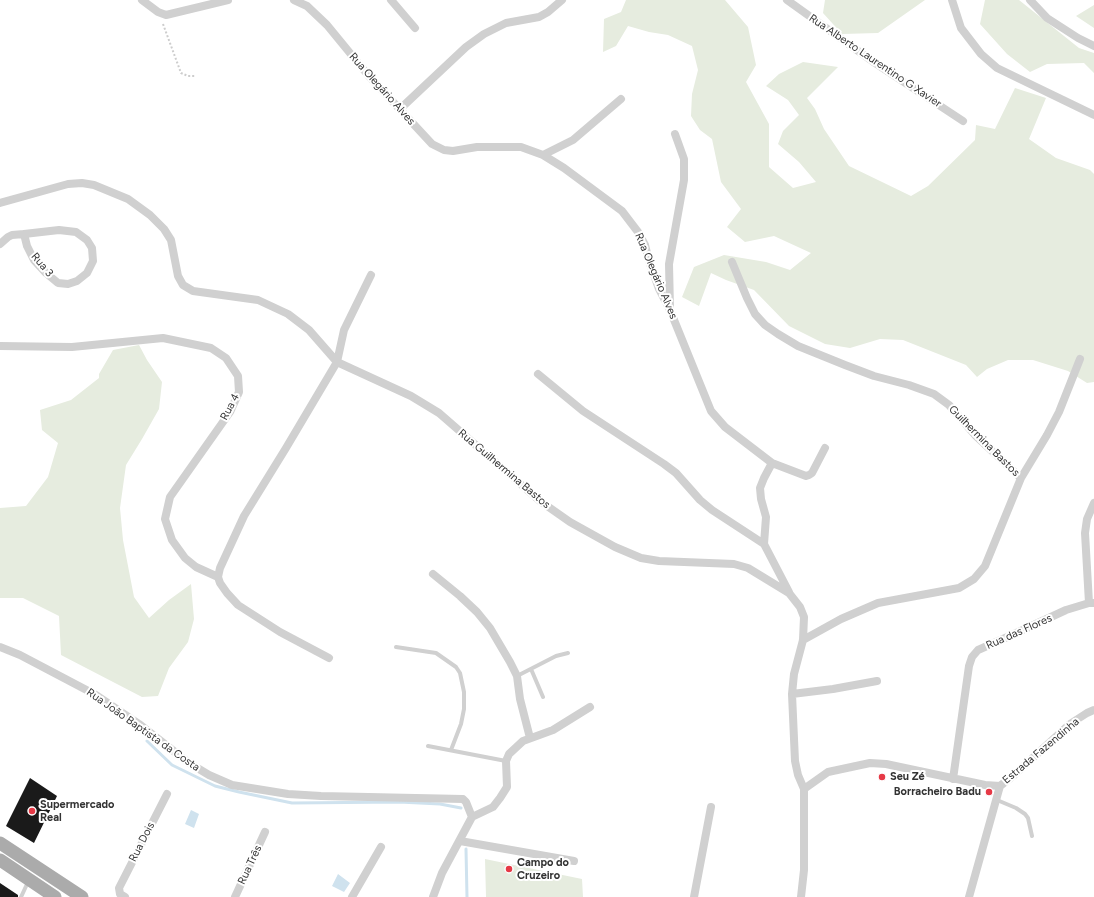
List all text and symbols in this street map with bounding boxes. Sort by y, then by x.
street label: Rua Alberto Laurentino G Xavier [806,12,944,110]
street label: Rua Olegário Alves [346,50,418,128]
street label: Rua Olegário Alves [632,231,680,321]
street label: Rua 3 [28,250,56,280]
street label: Rua 4 [218,391,242,423]
street label: Guilhermina Bastos [946,403,1022,479]
street label: Rua Guilhermina Bastos [455,427,553,511]
street label: Rua das Flores [984,612,1054,652]
street label: Rua João Baptista da Costa [84,686,202,774]
street label: Estrada Fazendinha [1000,715,1082,787]
place label: Seu Zé [890,770,925,784]
marker: Seu Zé [877,772,887,782]
place label: Borracheiro Badu [894,785,981,799]
marker: Borracheiro Badu [984,787,994,797]
place label: Supermercado Real [40,798,114,824]
marker: Supermercado Real [27,806,37,816]
street label: Rua Dois [126,820,158,864]
street label: Rua Três [235,843,265,887]
place label: Campo do Cruzeiro [517,856,569,882]
marker: Campo do Cruzeiro [504,864,514,874]

